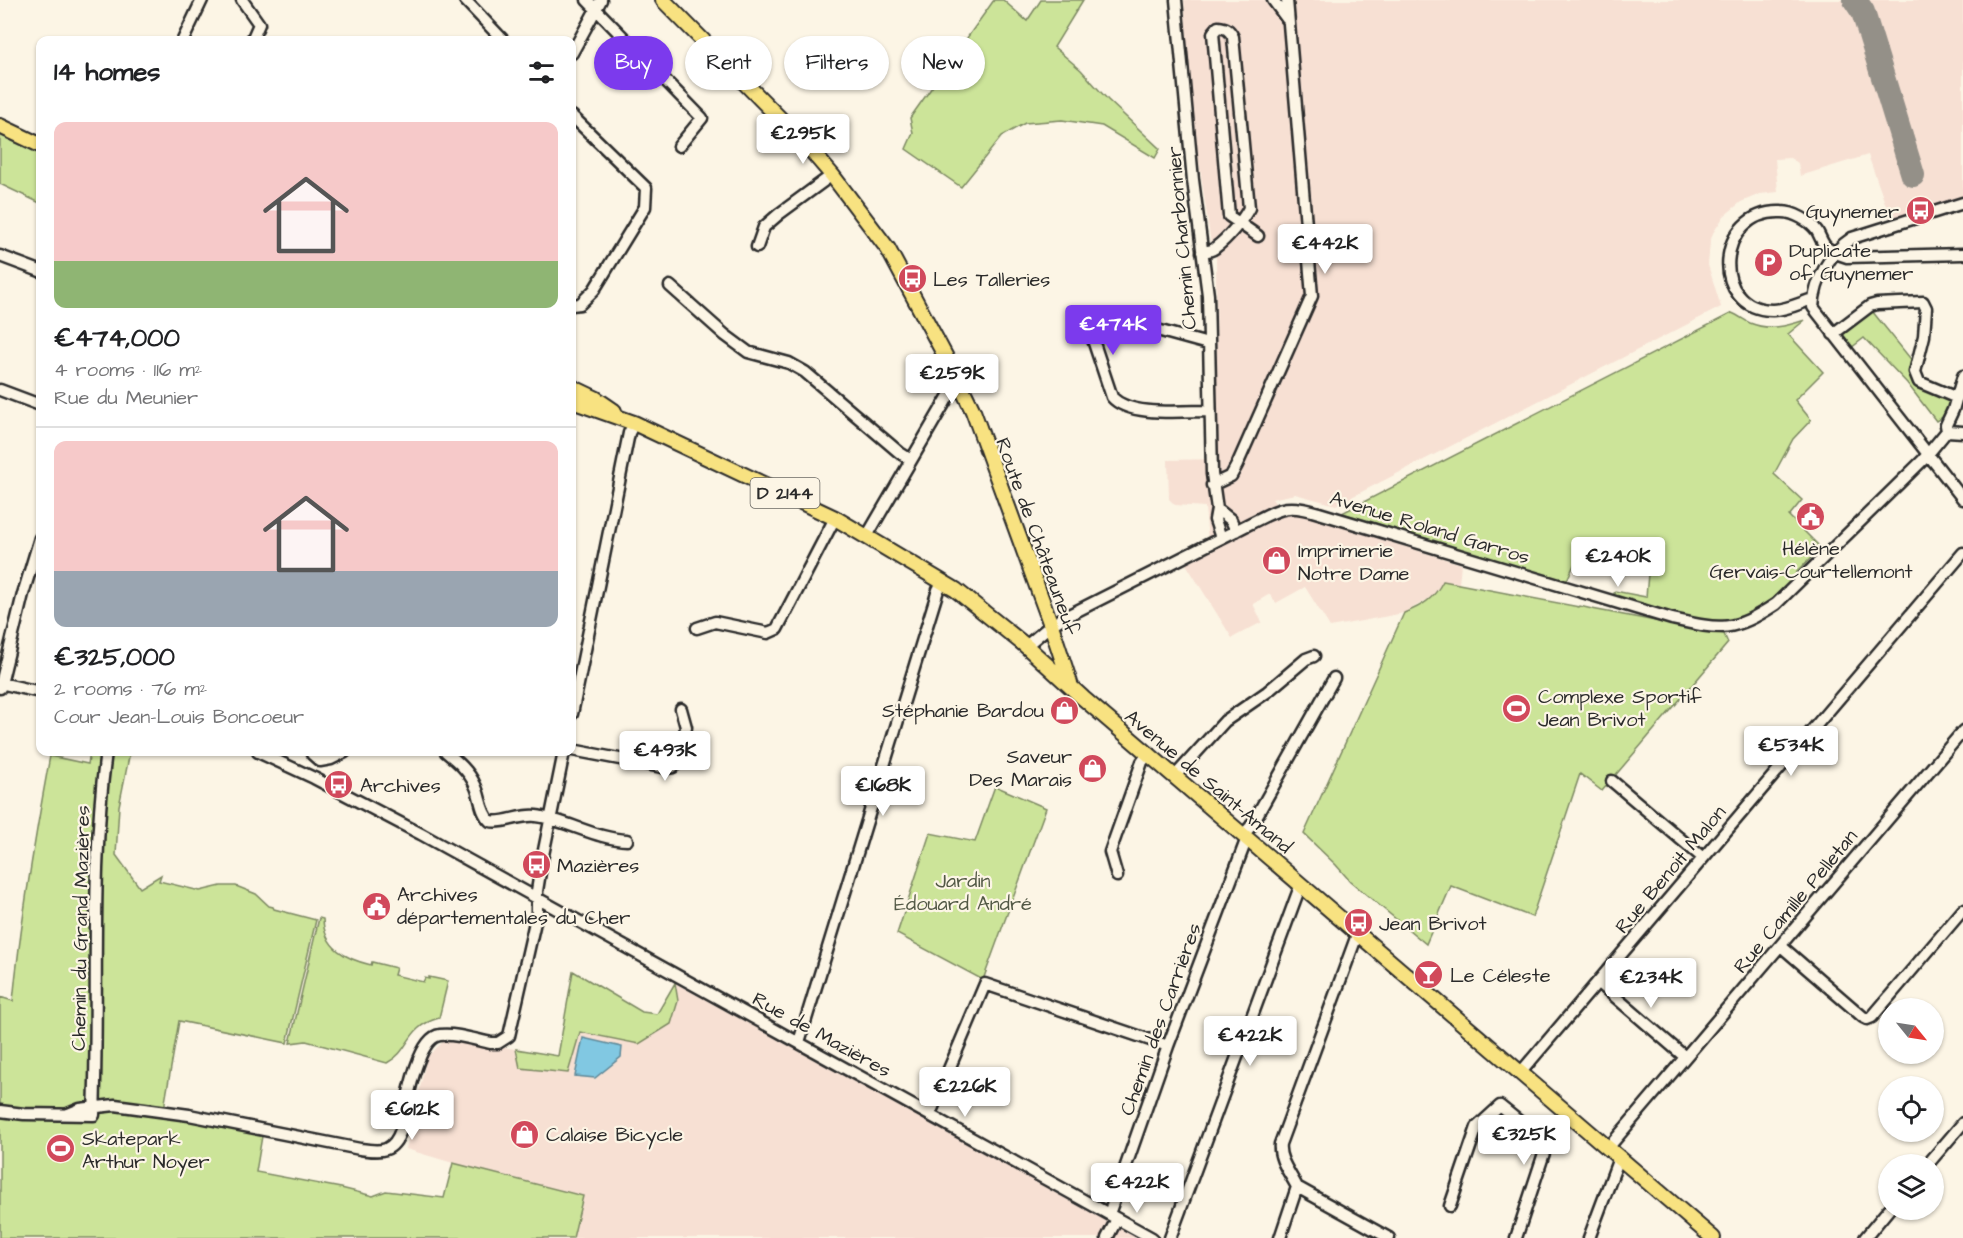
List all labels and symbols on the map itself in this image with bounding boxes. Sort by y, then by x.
pin: €295K [761,114,845,165]
street label: Chemin Charbonnier [1160,145,1204,331]
bus stop icon: Guynemer [1904,195,1936,227]
place label: Guynemer [1806,198,1899,227]
pin: €442K [1283,224,1367,275]
place label: Duplicate of Guynemer [1789,237,1913,289]
parking icon: Duplicate of Guynemer [1752,246,1784,278]
bus stop icon: Les Talleries [896,263,928,295]
place label: Les Talleries [933,266,1050,294]
pin: €474K [1071,305,1155,356]
pin: €259K [910,354,994,405]
street label: Route de Châteauneuf [988,434,1086,639]
road number: D 2144 [750,478,820,508]
street label: Avenue Roland Garros [1326,484,1533,572]
public building icon: Hélène Gervais-Courtellemont [1795,501,1827,533]
place label: Hélène Gervais-Courtellemont [1709,535,1913,586]
place label: Imprimerie Notre Dame [1298,537,1409,588]
pin: €240K [1576,537,1660,588]
shop icon: Imprimerie Notre Dame [1261,545,1293,577]
place label: Complexe Sportif Jean Brivot [1538,683,1702,734]
sports icon: Complexe Sportif Jean Brivot [1501,692,1533,724]
shop icon: Stéphanie Bardou [1049,694,1081,726]
place label: Stéphanie Bardou [882,697,1044,725]
street label: Avenue de Saint-Amand [1118,703,1298,860]
pin: €534K [1749,726,1833,777]
pin: €493K [623,731,707,782]
place label: Saveur Des Marais [969,743,1072,794]
shop icon: Saveur Des Marais [1077,752,1109,784]
pin: €168K [841,766,925,817]
bus stop icon: Archives [323,769,355,801]
place label: Archives [360,772,441,800]
street label: Rue Benoit Malon [1609,799,1733,940]
street label: Chemin du Grand Mazières [65,805,97,1051]
street label: Rue Camille Pelletan [1727,824,1864,980]
bus stop icon: Mazières [520,849,552,881]
place label: Mazières [557,852,639,880]
park label: Jardin Édouard André [894,867,1032,918]
place label: Archives départementales du Cher [397,881,630,932]
public building icon: Archives départementales du Cher [360,890,392,922]
bus stop icon: Jean Brivot [1342,907,1374,939]
place label: Jean Brivot [1379,910,1487,938]
street label: Chemin des Carrières [1113,919,1209,1119]
pin: €234K [1609,958,1693,1009]
bar icon: Le Céleste [1413,959,1445,991]
place label: Le Céleste [1450,962,1551,990]
street label: Rue de Mazières [747,985,896,1085]
north arrow [1878,998,1944,1064]
pin: €422K [1208,1016,1292,1067]
pin: €226K [923,1067,1007,1118]
pin: €612K [370,1090,454,1141]
pin: €325K [1482,1115,1566,1166]
shop icon: Calaise Bicycle [509,1118,541,1150]
place label: Calaise Bicycle [546,1121,683,1150]
place label: Skatepark Arthur Noyer [82,1125,210,1177]
sports icon: Skatepark Arthur Noyer [45,1133,77,1165]
pin: €422K [1095,1163,1179,1214]

